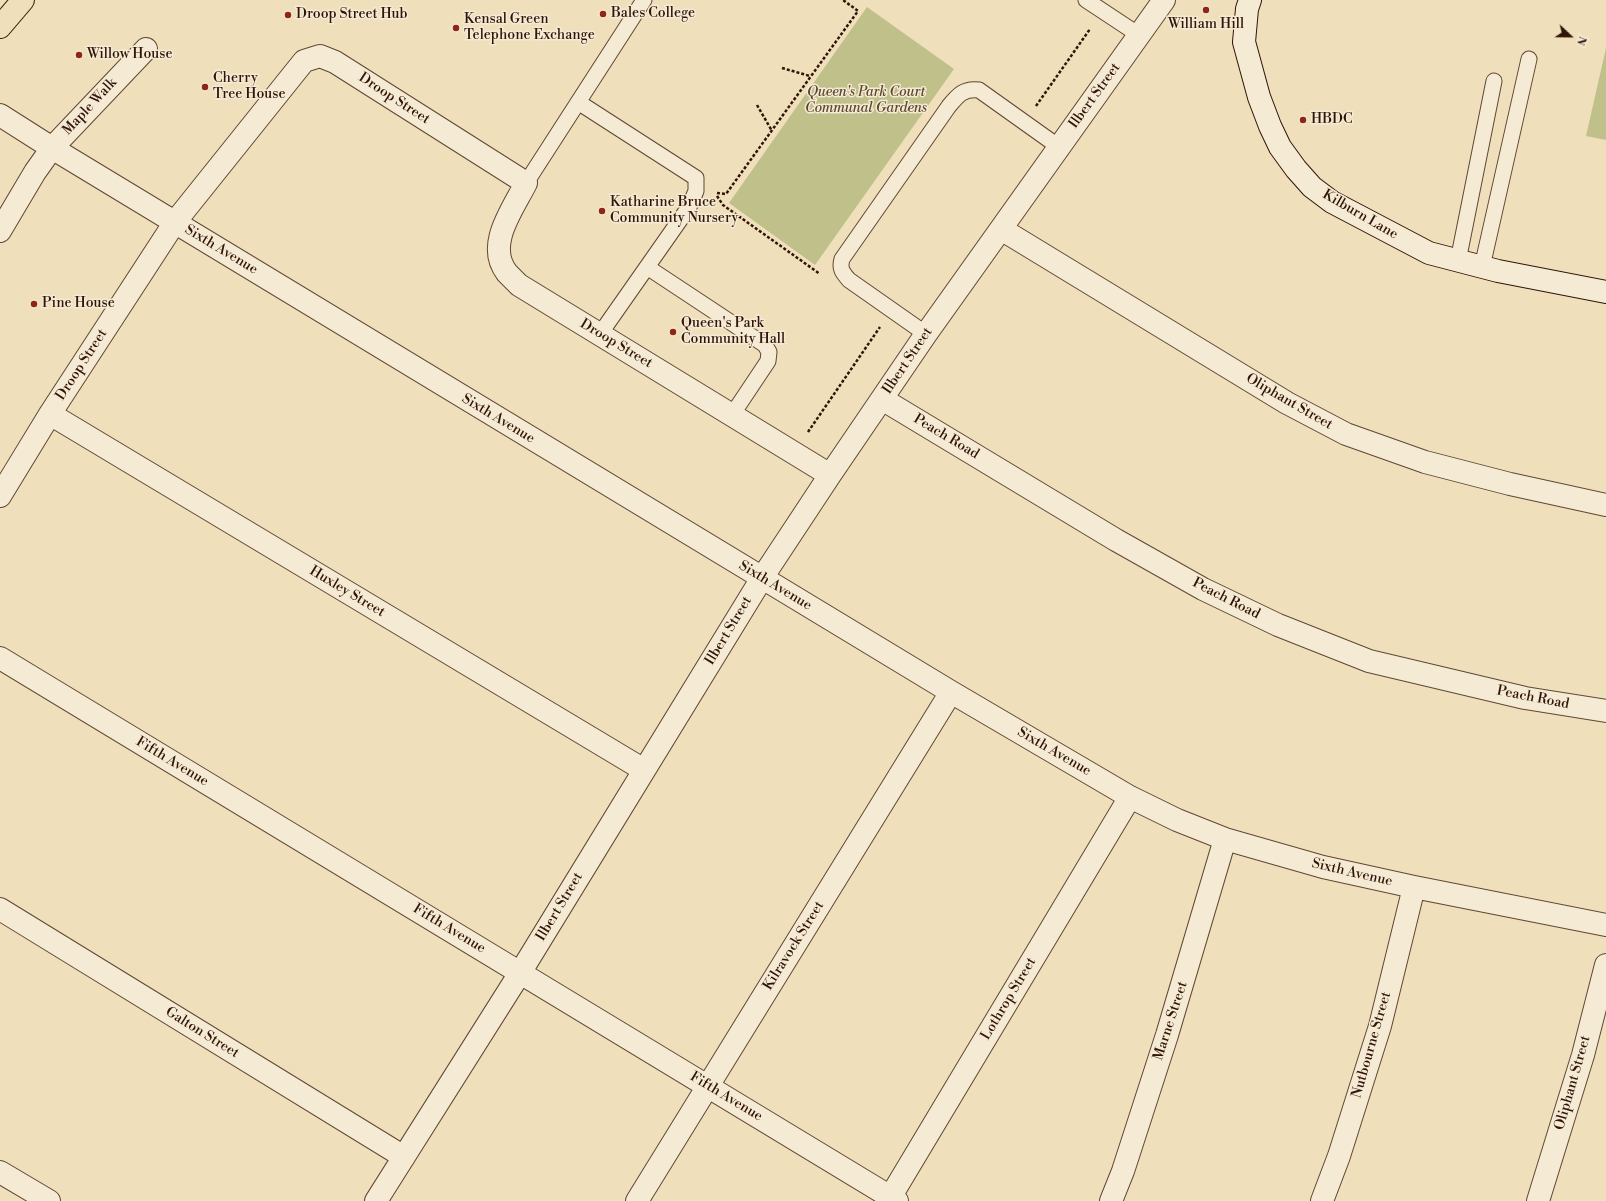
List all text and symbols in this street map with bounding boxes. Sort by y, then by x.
marker: William Hill [1201,5,1211,15]
place label: Bales College [611,6,695,22]
place label: Droop Street Hub [296,7,408,23]
marker: Bales College [598,9,608,19]
marker: Droop Street Hub [283,10,293,20]
place label: Kensal Green Telephone Exchange [464,12,595,44]
north arrow [1550,16,1590,56]
place label: William Hill [1168,17,1244,33]
marker: Kensal Green Telephone Exchange [451,23,461,33]
text: N [1573,34,1589,47]
place label: Willow House [87,47,172,63]
marker: Willow House [74,50,84,60]
street label: Ilbert Street [1066,60,1124,132]
street label: Droop Street [355,70,433,128]
place label: Cherry Tree House [213,71,285,104]
street label: Maple Walk [59,75,121,139]
marker: Cherry Tree House [200,82,210,92]
park label: Queen's Park Court Communal Gardens [805,85,927,118]
place label: HBDC [1311,112,1353,128]
marker: HBDC [1298,115,1308,125]
street label: Kilburn Lane [1319,187,1401,243]
place label: Katharine Bruce Community Nursery [610,195,738,228]
marker: Katharine Bruce Community Nursery [597,206,607,216]
street label: Sixth Avenue [181,222,261,278]
place label: Pine House [42,296,115,312]
marker: Pine House [29,299,39,309]
street label: Droop Street [577,316,655,372]
place label: Queen's Park Community Hall [681,316,785,348]
street label: Ilbert Street [880,324,936,398]
street label: Droop Street [53,326,111,404]
marker: Queen's Park Community Hall [668,327,678,337]
street label: Oliphant Street [1243,370,1335,434]
street label: Sixth Avenue [458,391,538,447]
street label: Peach Road [910,411,982,463]
street label: Sixth Avenue [735,558,815,614]
street label: Huxley Street [306,563,388,621]
street label: Peach Road [1189,575,1263,623]
street label: Ilbert Street [702,594,756,668]
street label: Peach Road [1495,683,1571,713]
street label: Sixth Avenue [1014,724,1094,780]
street label: Fifth Avenue [133,734,211,790]
street label: Sixth Avenue [1310,856,1394,890]
street label: Ilbert Street [533,870,587,944]
street label: Kilravock Street [760,898,828,994]
street label: Fifth Avenue [410,901,488,957]
street label: Lothrop Street [978,955,1040,1043]
street label: Marne Street [1150,979,1192,1063]
street label: Nutbourne Street [1349,990,1395,1100]
street label: Galton Street [162,1004,242,1062]
street label: Oliphant Street [1551,1034,1595,1132]
street label: Fifth Avenue [687,1069,765,1125]

